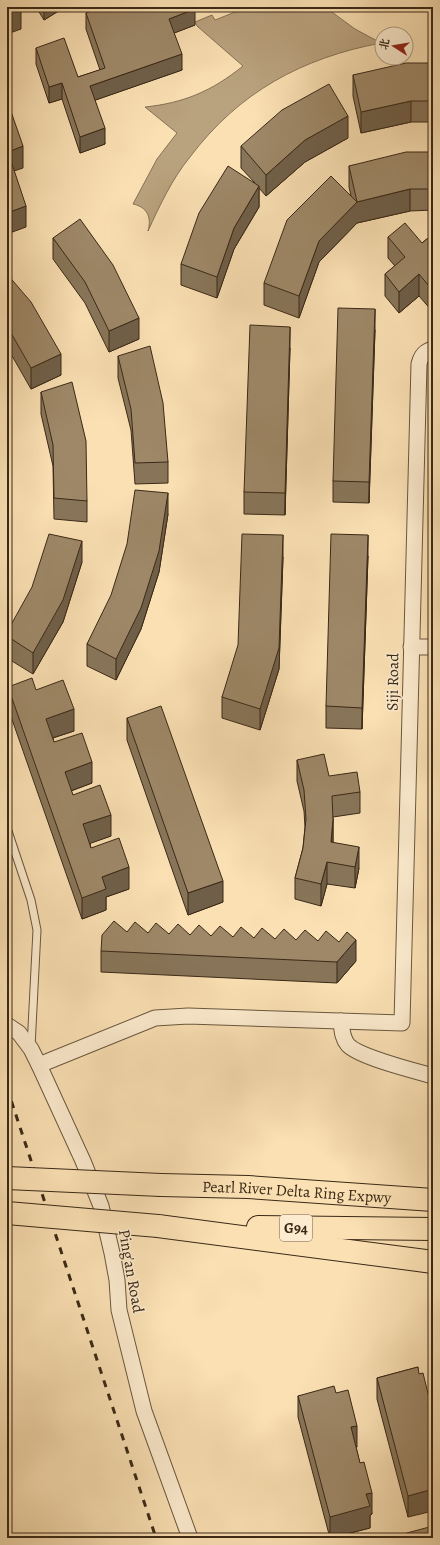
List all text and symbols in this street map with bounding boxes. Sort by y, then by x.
north arrow [374,26,414,66]
text: 北 [376,37,393,51]
street label: Siji Road [381,653,405,711]
street label: Pearl River Delta Ring Expwy [202,1176,393,1209]
road number: G94 [280,1215,312,1241]
street label: Ping'an Road [113,1228,149,1315]

